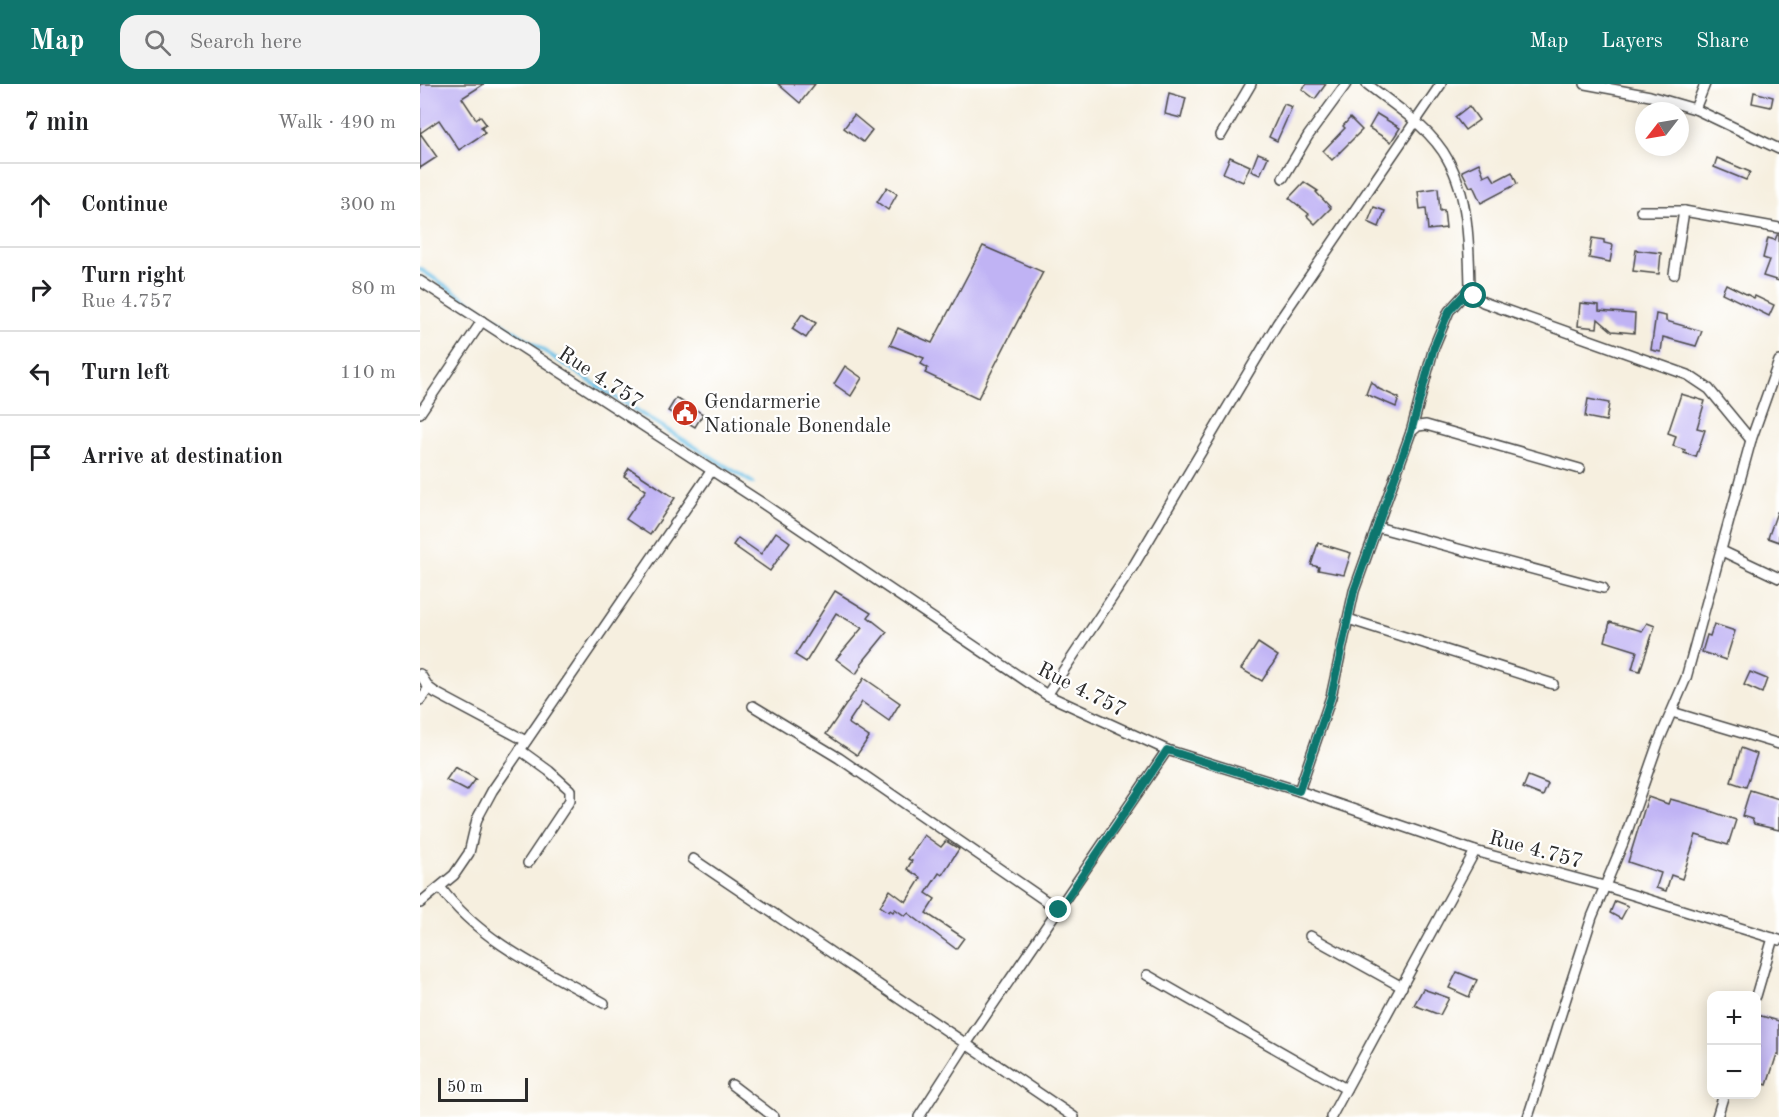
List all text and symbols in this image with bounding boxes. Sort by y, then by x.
search box [120,15,540,69]
icon: search [141,26,174,59]
text: Map [30,28,84,56]
text: Search here [189,31,302,53]
text: Map [1529,31,1568,52]
text: Layers [1601,31,1663,52]
text: Share [1696,31,1749,52]
north arrow [1635,102,1689,156]
text: 7 min [24,110,89,136]
text: Walk · 490 m [277,113,396,133]
icon: ahead [24,189,57,222]
text: Continue [81,194,168,216]
text: 300 m [340,195,396,215]
text: Turn right [81,265,185,287]
icon: right [24,273,57,306]
text: 80 m [351,279,396,299]
route start [1460,282,1486,308]
text: Rue 4.757 [81,292,173,312]
street label: Rue 4.757 [554,343,646,413]
icon: left [24,357,57,390]
text: Turn left [81,362,170,384]
text: 110 m [340,363,396,383]
place label: Gendarmerie Nationale Bonendale [704,392,891,437]
public building icon: Gendarmerie Nationale Bonendale [670,398,700,428]
icon: arrive [24,441,57,474]
text: Arrive at destination [81,446,283,468]
street label: Rue 4.757 [1034,659,1129,722]
street label: Rue 4.757 [1486,828,1585,873]
route end [1045,896,1071,922]
map controls [1707,991,1761,1099]
button: + [1707,991,1761,1045]
button: − [1707,1045,1761,1099]
scale bar [438,1075,528,1102]
text: 50 m [447,1080,483,1096]

